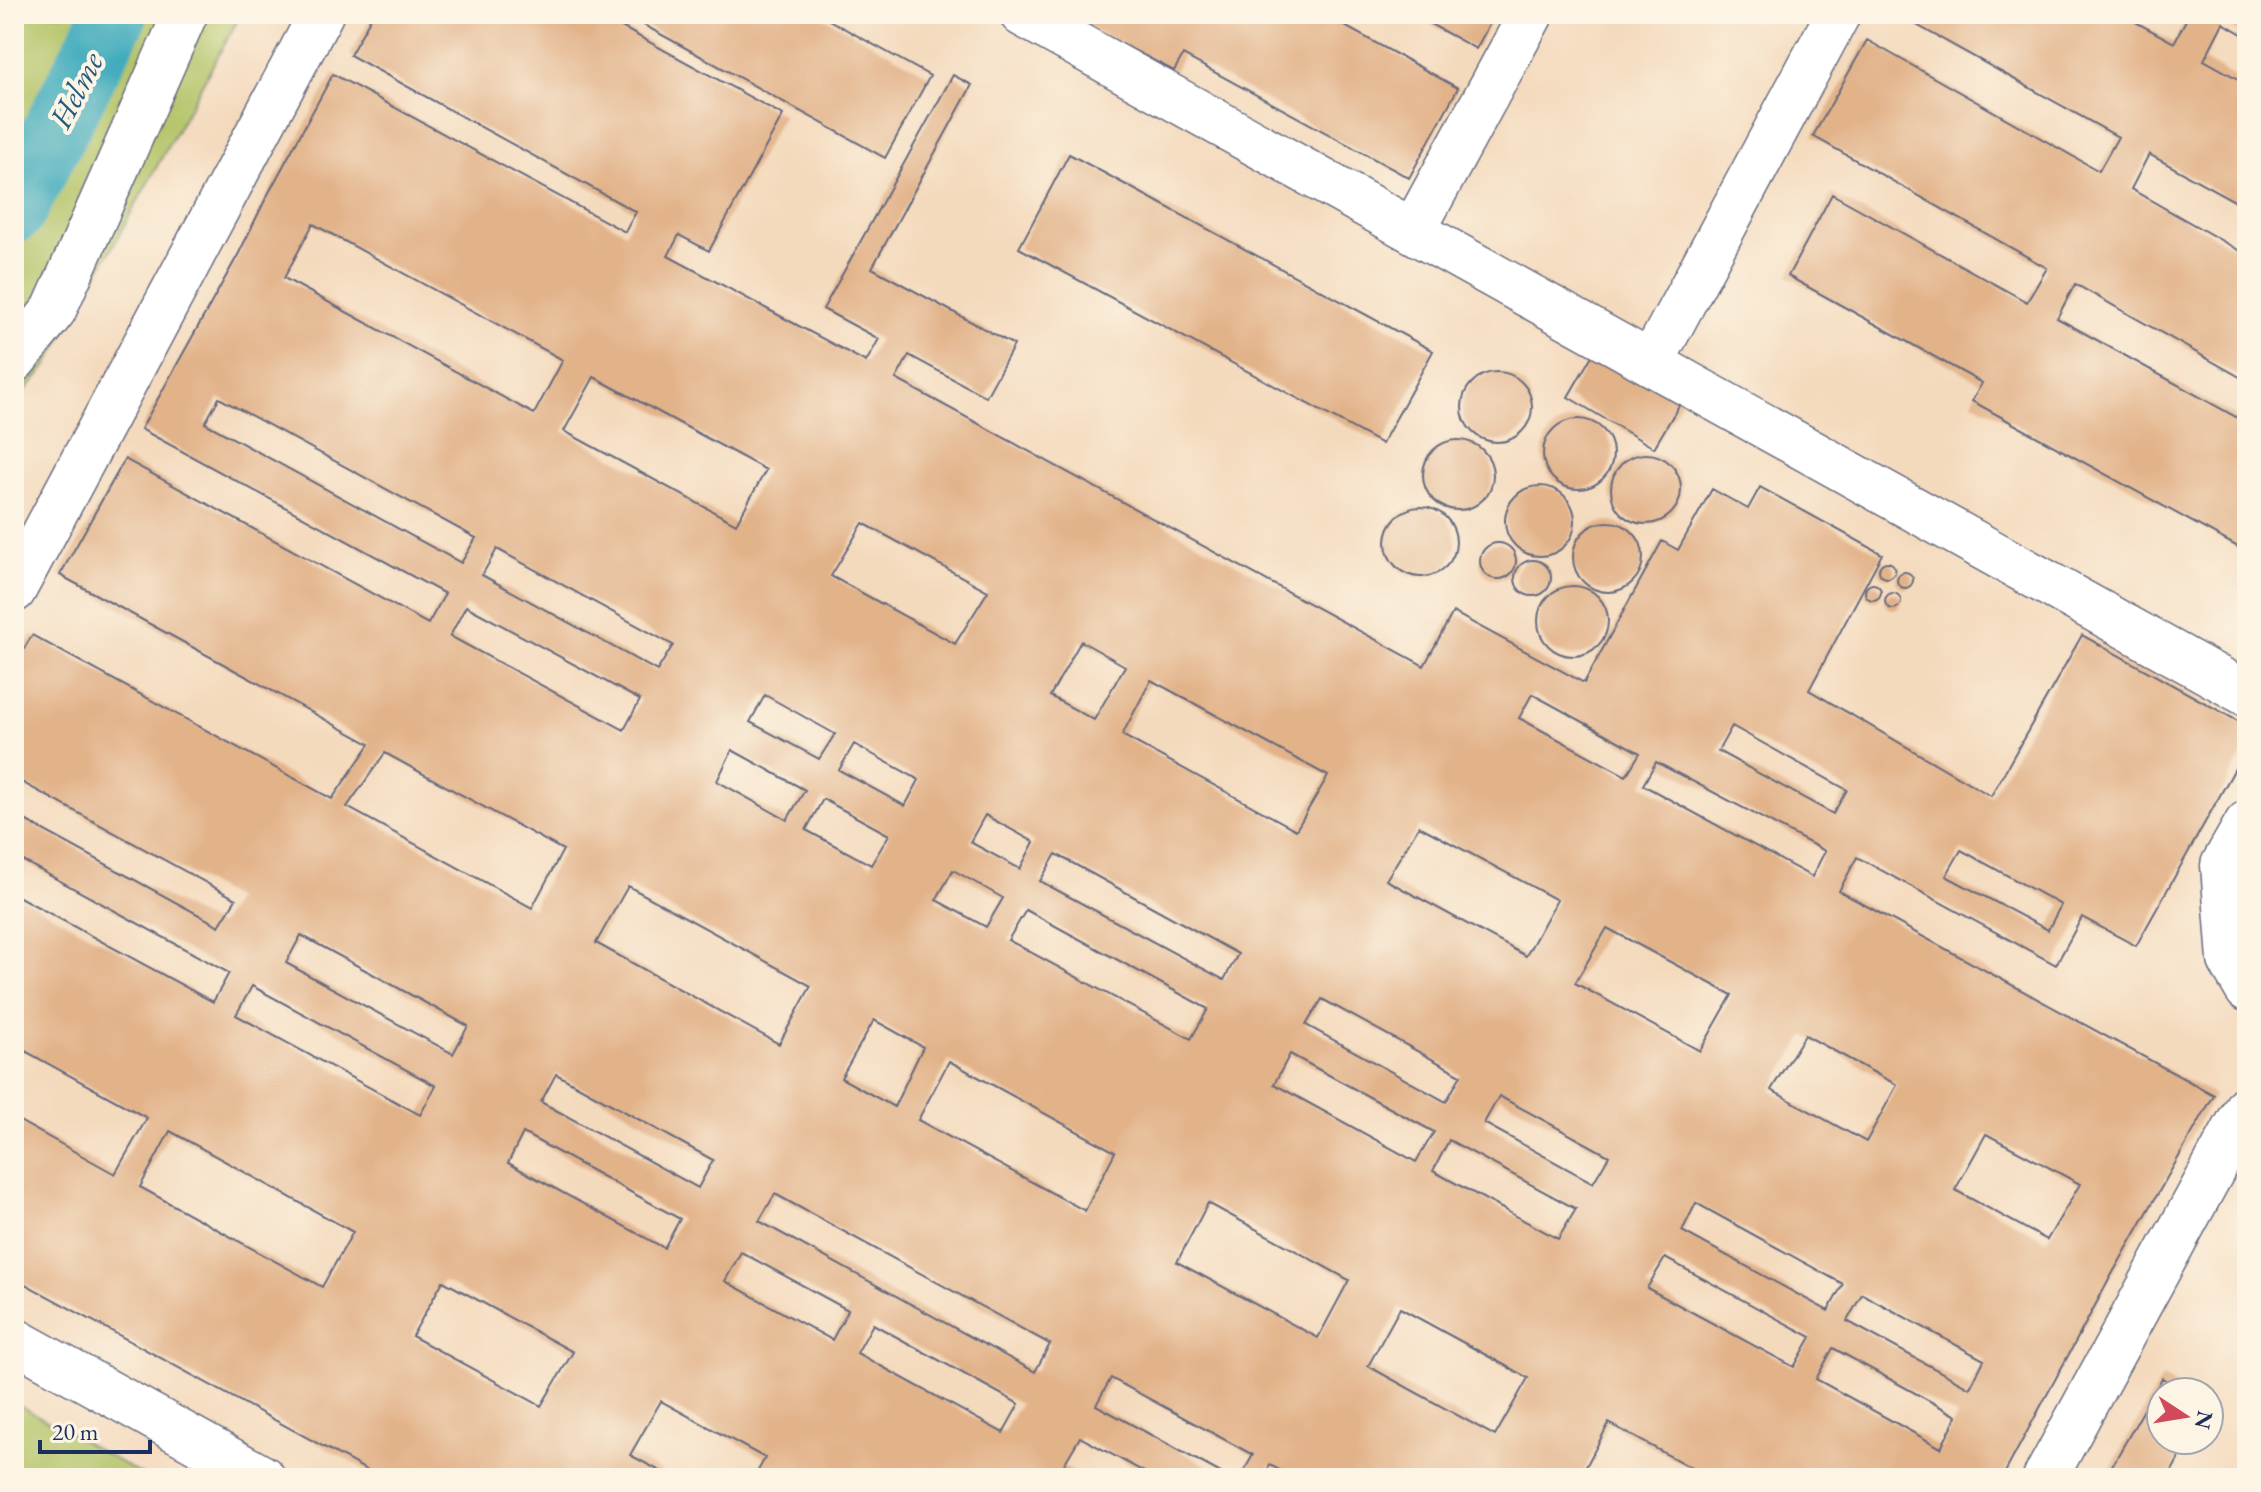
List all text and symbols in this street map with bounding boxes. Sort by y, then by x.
water label: Helme [39,44,113,136]
north arrow [2145,1376,2225,1456]
scale bar [40,1404,150,1454]
text: N [2188,1408,2220,1432]
text: 20 m [52,1416,99,1447]

